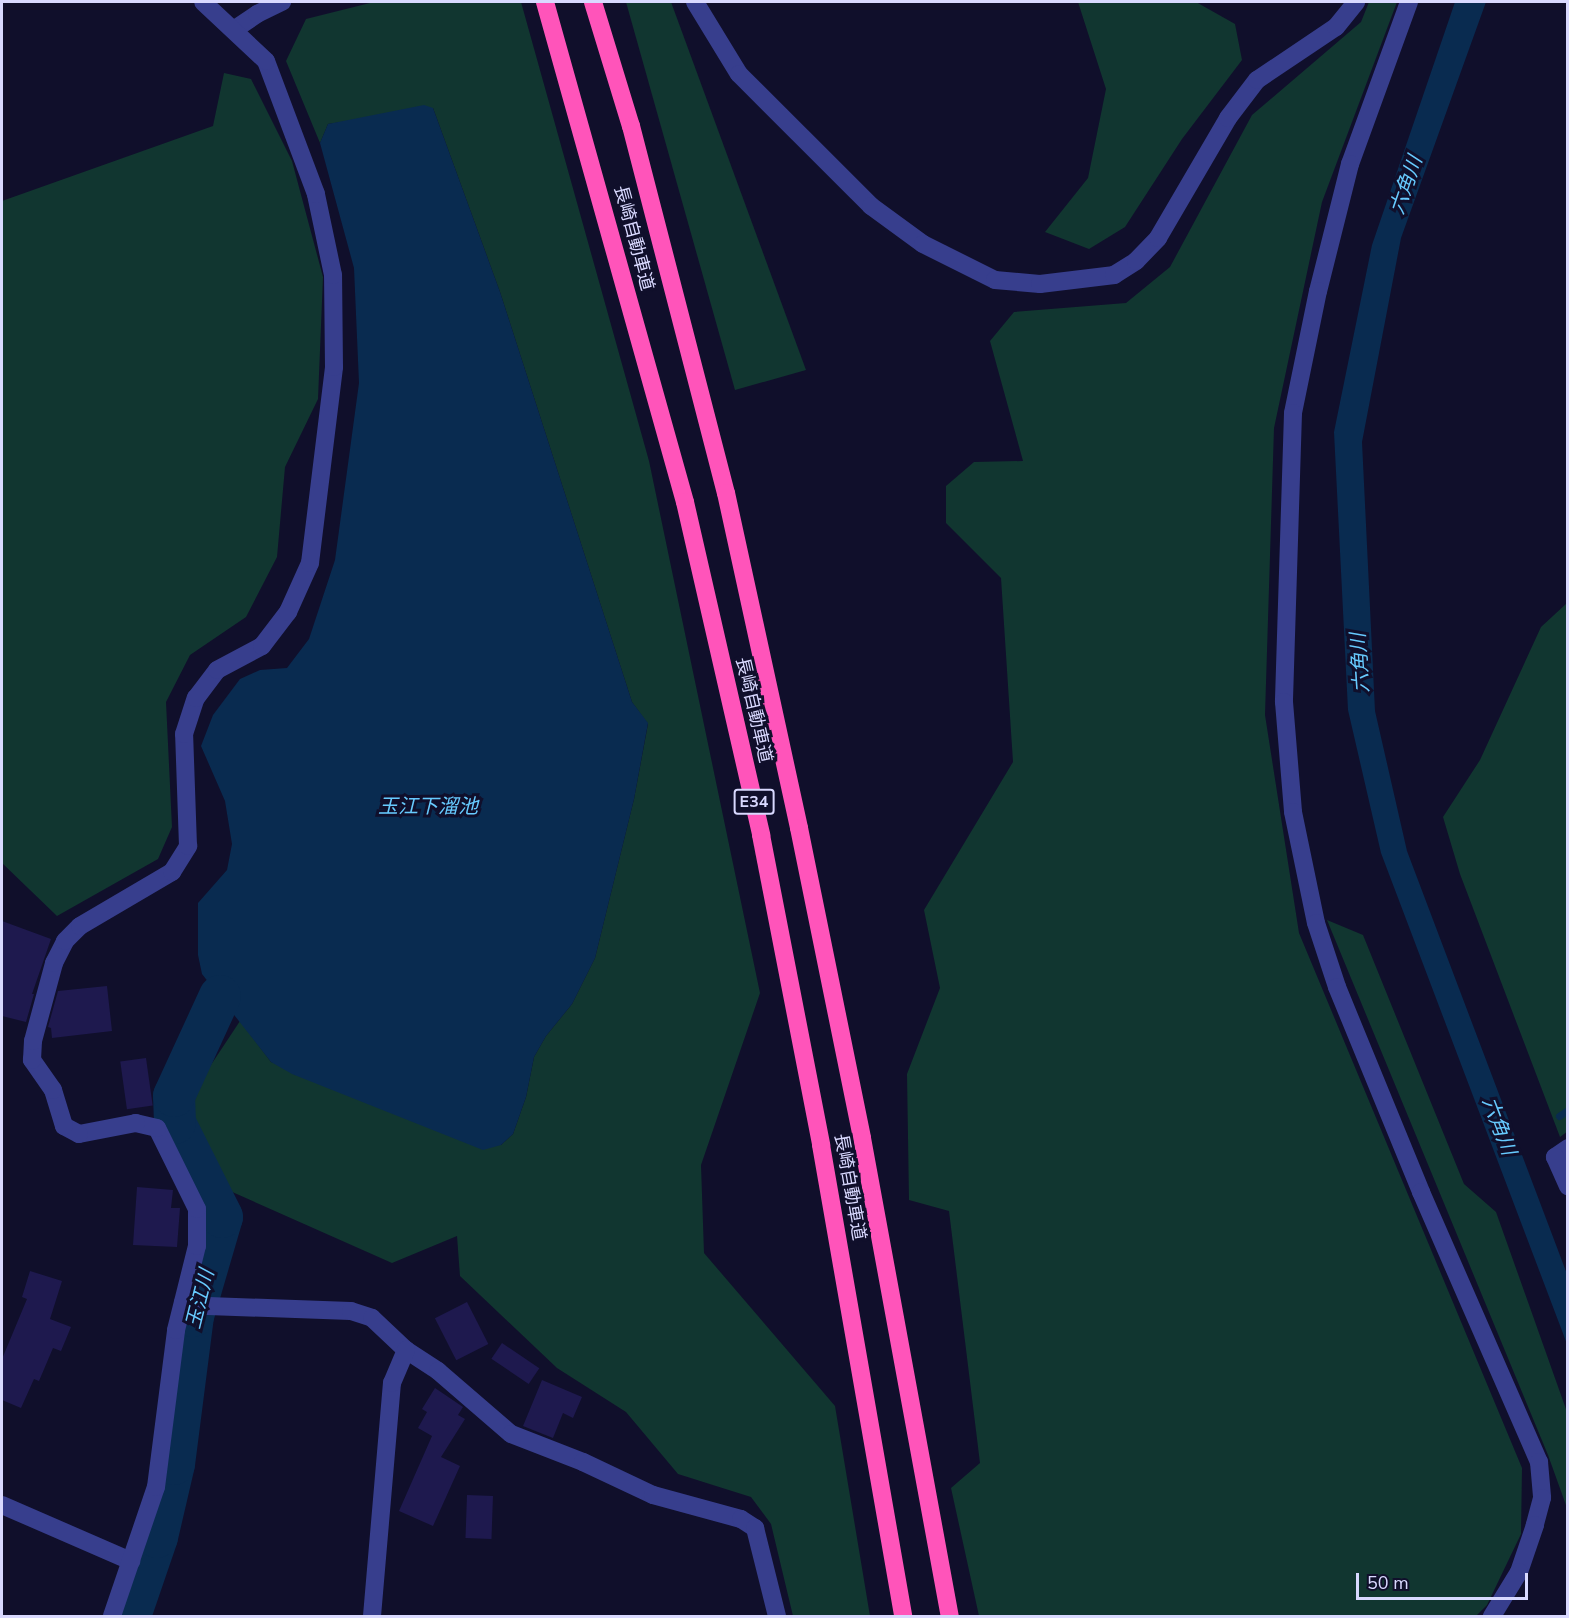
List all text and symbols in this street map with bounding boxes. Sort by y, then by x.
water label: 六角川 [1385,153,1427,217]
street label: 長崎自動車道 [610,183,658,293]
water label: 六角川 [1346,632,1374,694]
street label: 長崎自動車道 [731,655,777,765]
road number: E34 [733,789,775,815]
water label: 玉江下溜池 [378,794,478,818]
water label: 六角川 [1477,1094,1521,1158]
street label: 長崎自動車道 [830,1132,870,1242]
water label: 玉江川 [181,1267,219,1331]
scale bar [1359,1561,1532,1599]
text: 50 m [1367,1571,1409,1595]

